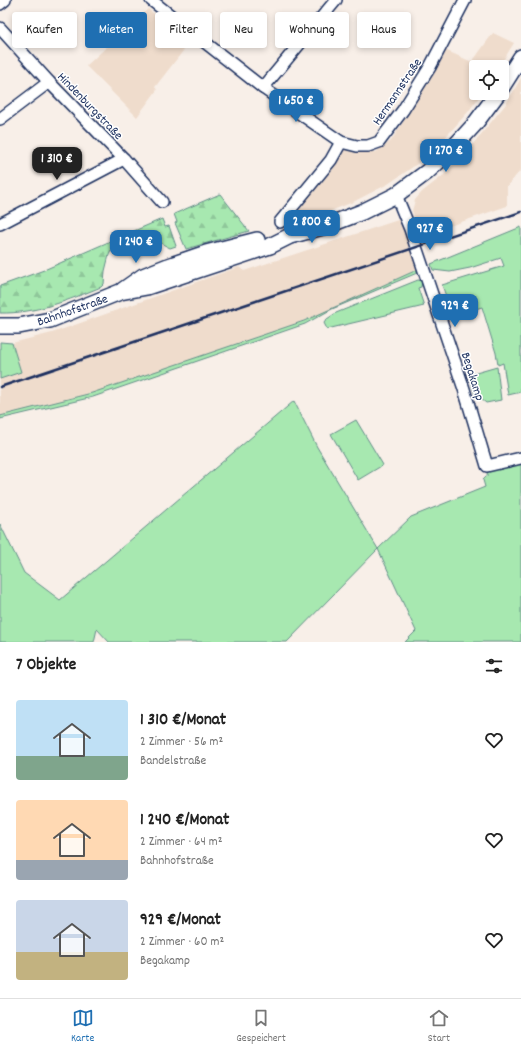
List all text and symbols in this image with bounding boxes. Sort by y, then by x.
chip: Kaufen [12,12,77,48]
chip: Mieten [85,12,147,48]
chip: Filter [155,12,212,48]
chip: Neu [220,12,267,48]
chip: Wohnung [275,12,349,48]
chip: Haus [357,12,411,48]
street label: Hermannstraße [369,55,428,130]
map controls [469,60,509,100]
button: locate [469,60,509,100]
street label: Hindenburgstraße [52,69,127,145]
pin: 1 650 € [259,89,333,123]
text: 1 650 € [278,92,314,111]
pin: 1 270 € [409,139,483,173]
text: 1 270 € [429,142,463,161]
pin: 1 310 € [20,147,94,181]
text: 1 310 € [41,150,73,169]
pin: 2 800 € [275,210,349,244]
text: 2 800 € [293,213,331,232]
pin: 927 € [402,217,458,251]
text: 927 € [417,220,443,239]
pin: 1 240 € [99,230,173,264]
text: 1 240 € [119,233,153,252]
street label: Bahnhofstraße [35,290,111,332]
pin: 929 € [427,294,483,328]
text: 929 € [441,297,469,316]
street label: Begakamp [455,350,488,403]
text: 7 Objekte [16,654,76,678]
icon: filters [483,655,505,677]
text: 1 310 €/Monat [140,709,226,733]
icon: home [48,716,96,764]
icon: heart [483,729,505,751]
text: 2 Zimmer · 56 m² [140,733,223,752]
text: Bandelstraße [140,752,206,771]
text: 1 240 €/Monat [140,809,229,833]
icon: home [48,816,96,864]
icon: heart [483,829,505,851]
text: 2 Zimmer · 64 m² [140,833,223,852]
text: Bahnhofstraße [140,852,214,871]
text: 929 €/Monat [140,909,221,933]
icon: home [48,916,96,964]
icon: heart [483,929,505,951]
text: 2 Zimmer · 60 m² [140,933,224,952]
text: Begakamp [140,952,190,971]
tab: Karte [71,1007,94,1047]
tab: Gespeichert [236,1007,286,1047]
tab: Start [428,1007,450,1047]

